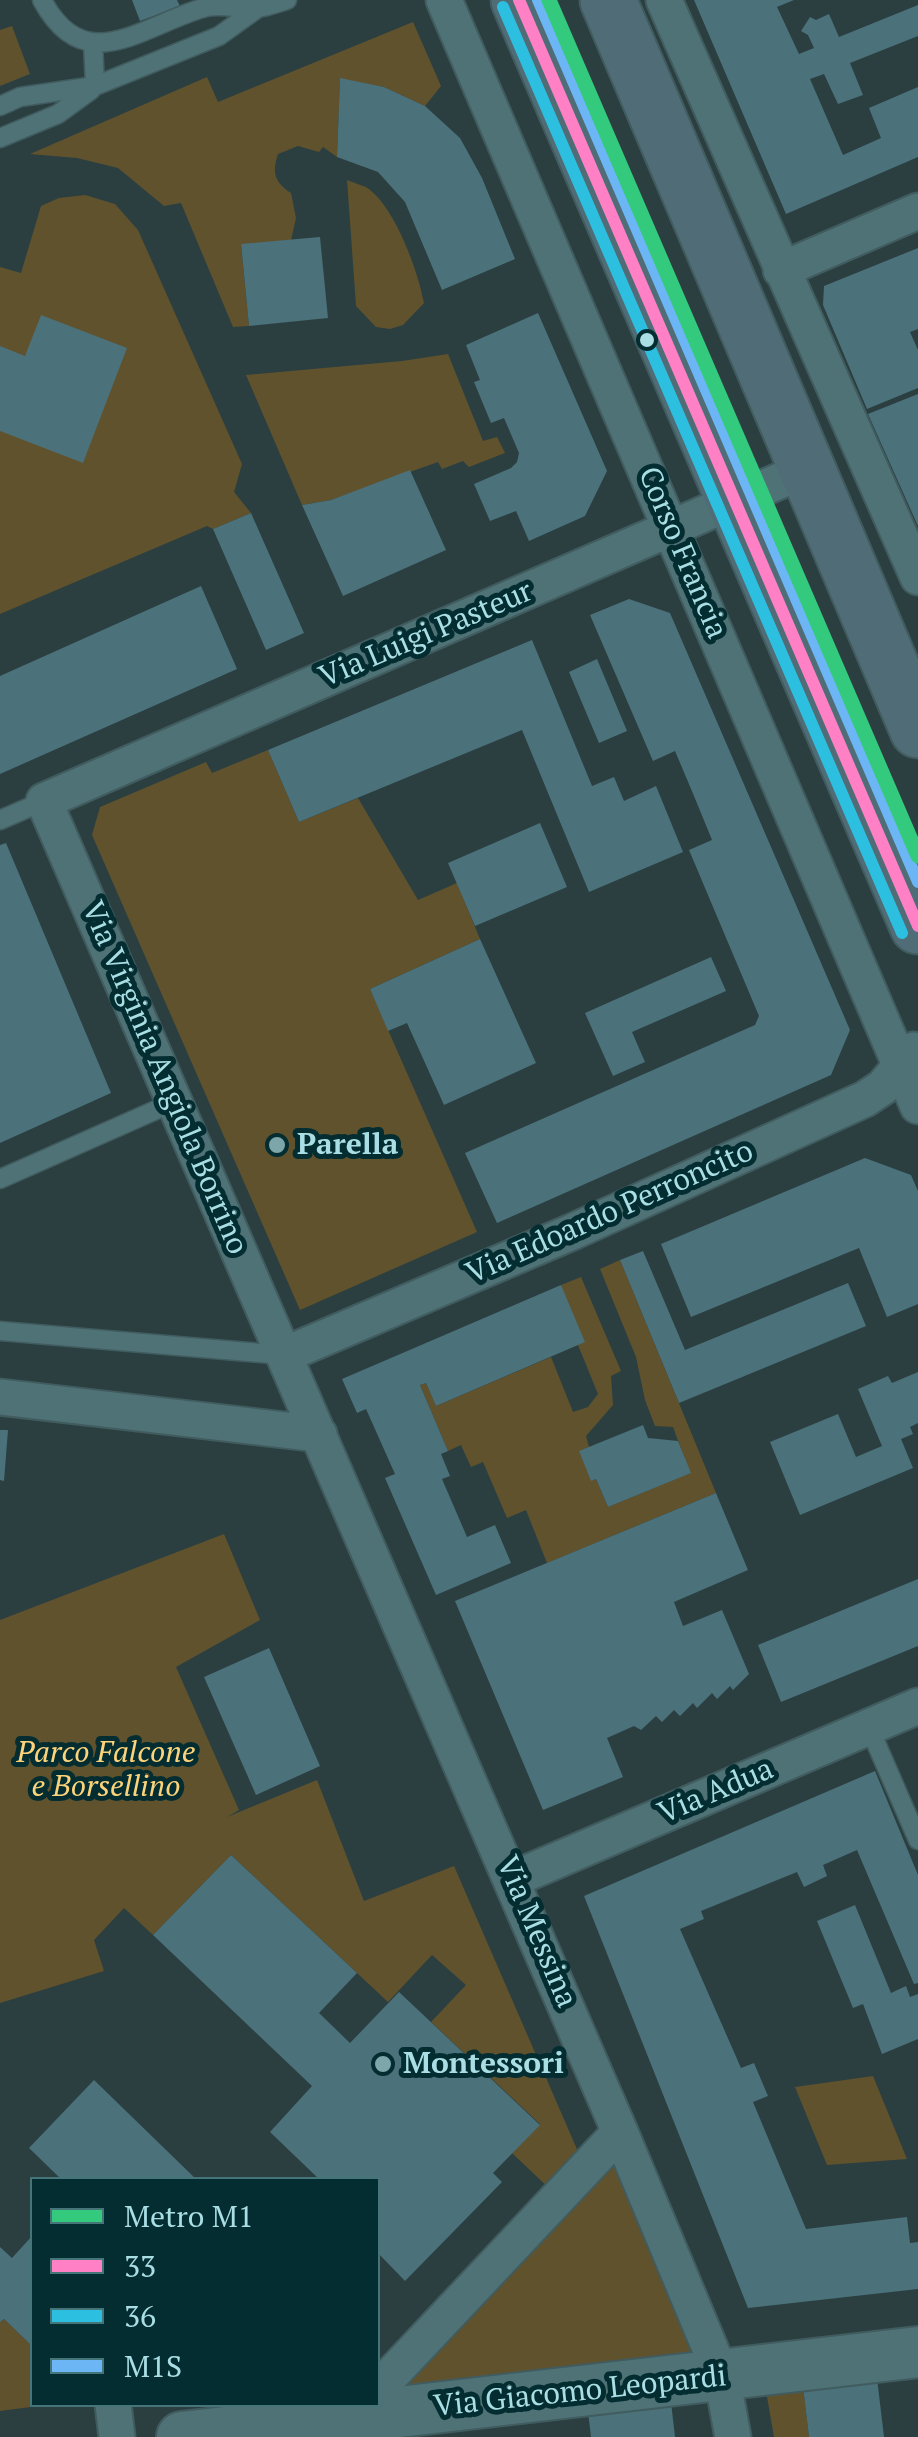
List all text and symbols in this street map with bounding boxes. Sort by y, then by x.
unlabelled marker [637,330,657,350]
street label: Corso Francia [630,462,734,644]
street label: Via Luigi Pasteur [314,574,538,696]
street label: Via Virginia Angiola Borrino [73,896,255,1260]
place label: Parella [297,1127,398,1163]
street label: Via Edoardo Perroncito [461,1133,759,1293]
marker: Parella [266,1134,288,1156]
park label: Parco Falcone e Borsellino [17,1735,195,1806]
street label: Via Adua [653,1752,779,1832]
street label: Via Messina [488,1851,584,2013]
place label: Montessori [403,2046,564,2082]
marker: Montessori [372,2053,394,2075]
legend [30,2177,380,2407]
text: Metro M1 [124,2196,254,2236]
text: 33 [124,2246,156,2286]
text: 36 [124,2296,156,2336]
text: M1S [124,2346,182,2386]
street label: Via Giacomo Leopardi [432,2359,728,2425]

